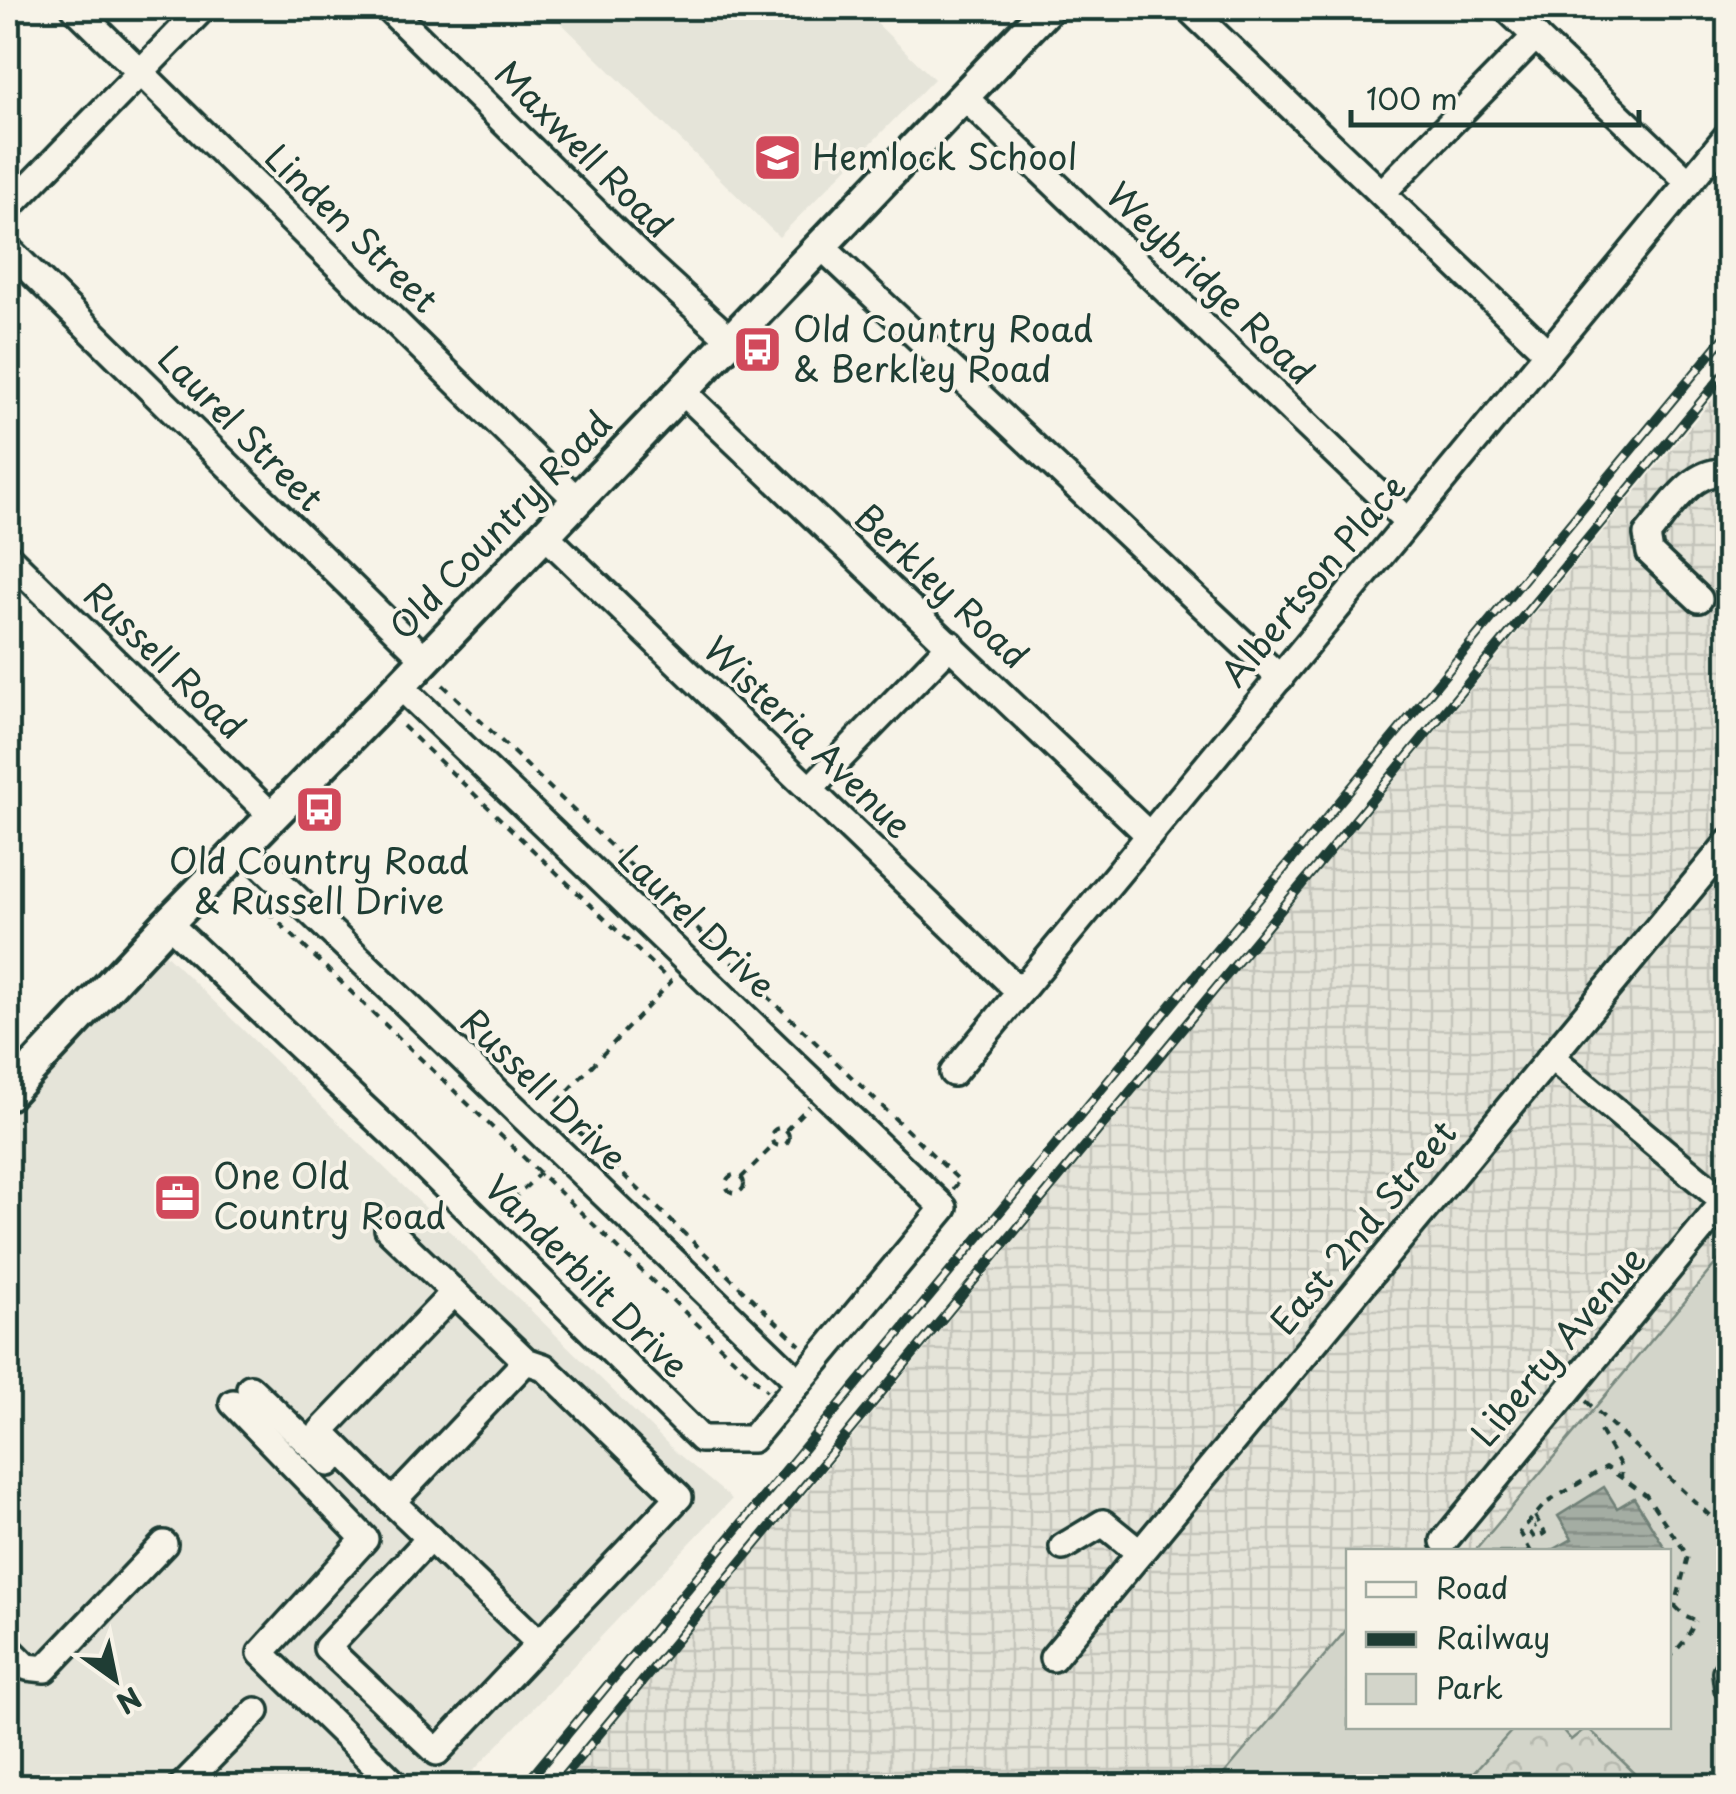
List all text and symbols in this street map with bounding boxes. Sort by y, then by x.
street label: Maxwell Road [484,47,686,249]
scale bar [1351,65,1638,127]
text: 100 m [1366,75,1458,120]
place label: Hemlock School [812,129,1077,182]
street label: Linden Street [254,130,452,324]
school or university icon: Hemlock School [751,132,803,184]
street label: Weybridge Road [1095,169,1328,396]
place label: Old Country Road & Berkley Road [793,301,1094,394]
bus stop icon: Old Country Road & Berkley Road [732,324,784,376]
street label: Laurel Street [147,332,337,522]
street label: Old Country Road [376,398,623,651]
street label: Albertson Place [1207,462,1417,697]
street label: Berkley Road [844,490,1042,680]
street label: Russell Road [73,568,259,750]
street label: Wisteria Avenue [693,623,925,850]
bus stop icon: Old Country Road & Russell Drive [293,784,345,836]
street label: Laurel Drive [607,831,789,1009]
place label: Old Country Road & Russell Drive [169,833,469,926]
street label: Russell Drive [449,995,640,1182]
street label: East 2nd Street [1256,1108,1468,1345]
place label: One Old Country Road [213,1148,446,1241]
street label: Vanderbilt Drive [474,1161,702,1389]
office icon: One Old Country Road [152,1171,204,1223]
street label: Liberty Avenue [1457,1233,1657,1457]
legend [1346,1549,1671,1729]
text: Road [1436,1564,1509,1609]
text: Railway [1436,1614,1550,1659]
north arrow [65,1629,165,1729]
text: Park [1436,1664,1503,1709]
text: N [108,1677,150,1725]

